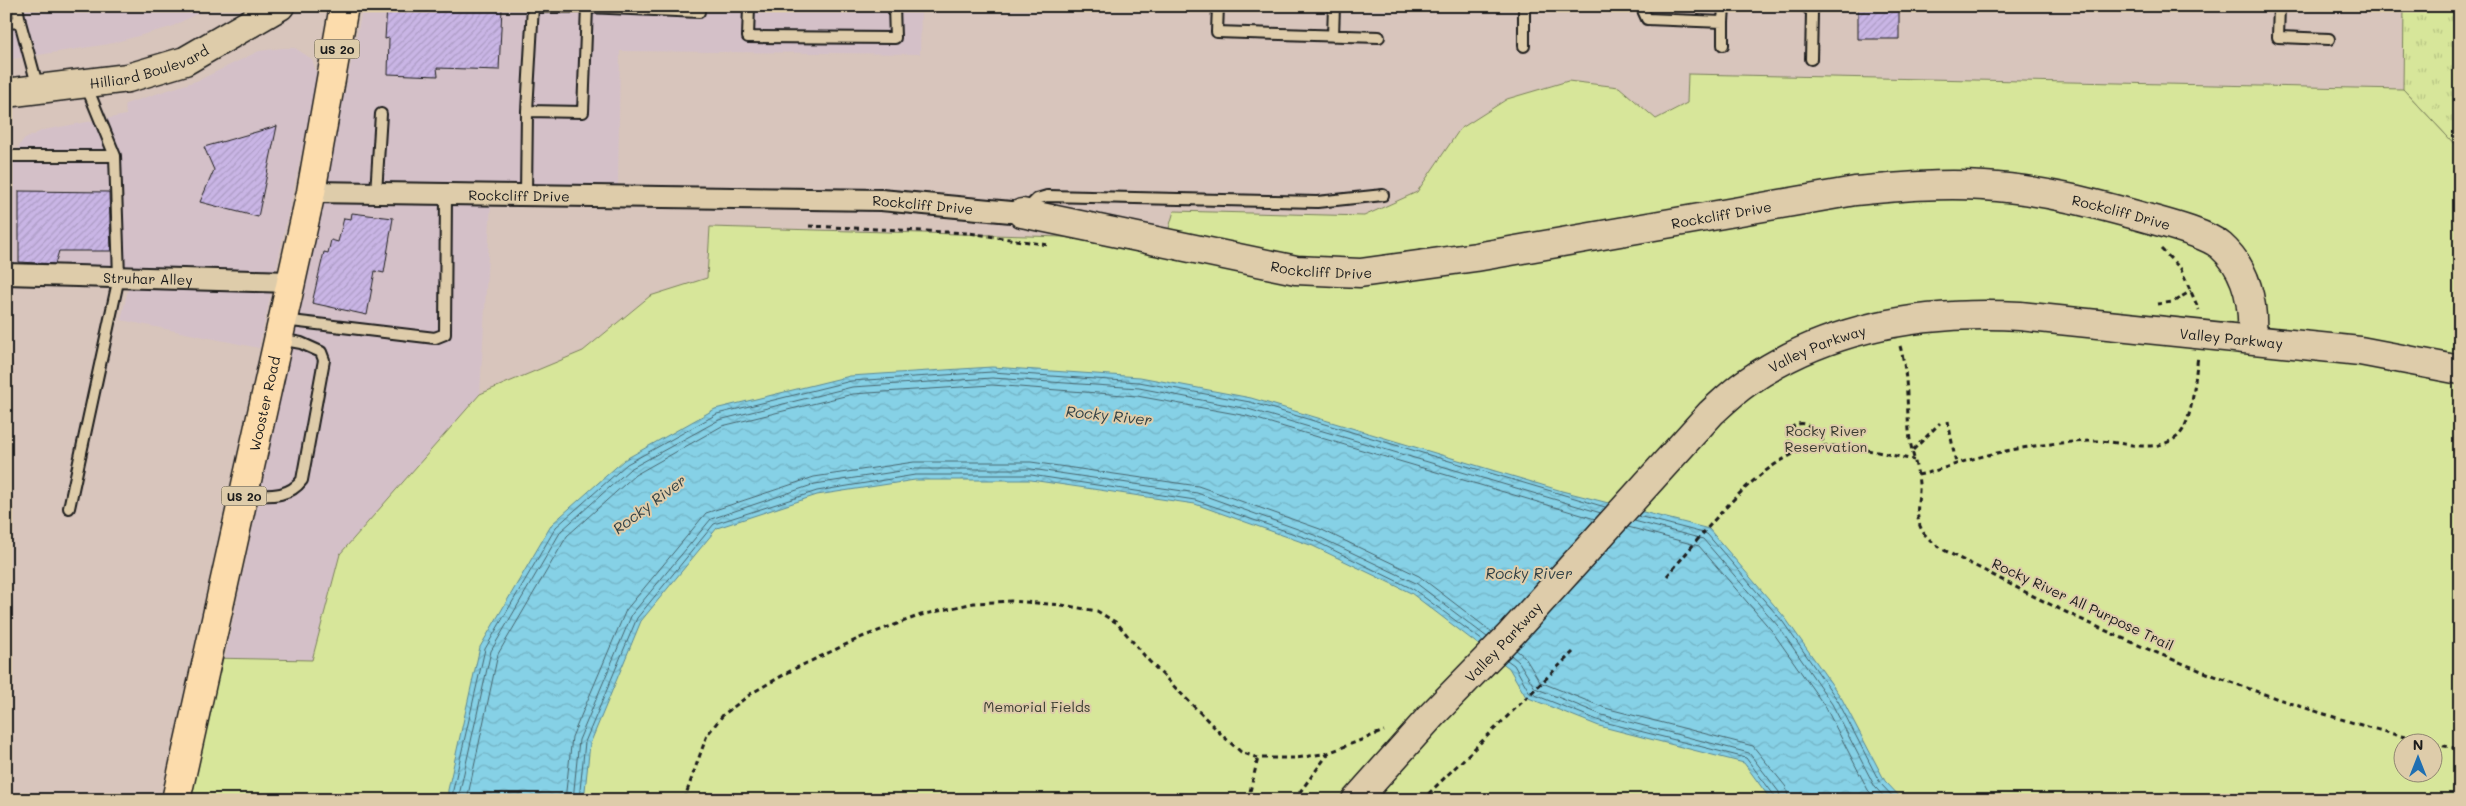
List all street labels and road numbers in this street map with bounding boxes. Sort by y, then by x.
street label: Hilliard Boulevard [88,40,212,92]
road number: US 20 [314,40,360,59]
street label: Rockcliff Drive [468,185,570,205]
street label: Rockcliff Drive [872,190,974,218]
street label: Rockcliff Drive [2070,190,2173,234]
street label: Rockcliff Drive [1670,196,1773,232]
street label: Rockcliff Drive [1269,255,1373,283]
street label: Struhar Alley [103,267,193,289]
street label: Valley Parkway [1765,320,1868,376]
street label: Valley Parkway [2179,323,2284,353]
street label: Wooster Road [244,354,284,453]
road number: US 20 [222,486,266,506]
street label: Rocky River All Purpose Trail [1989,553,2177,655]
street label: Valley Parkway [1460,597,1545,686]

